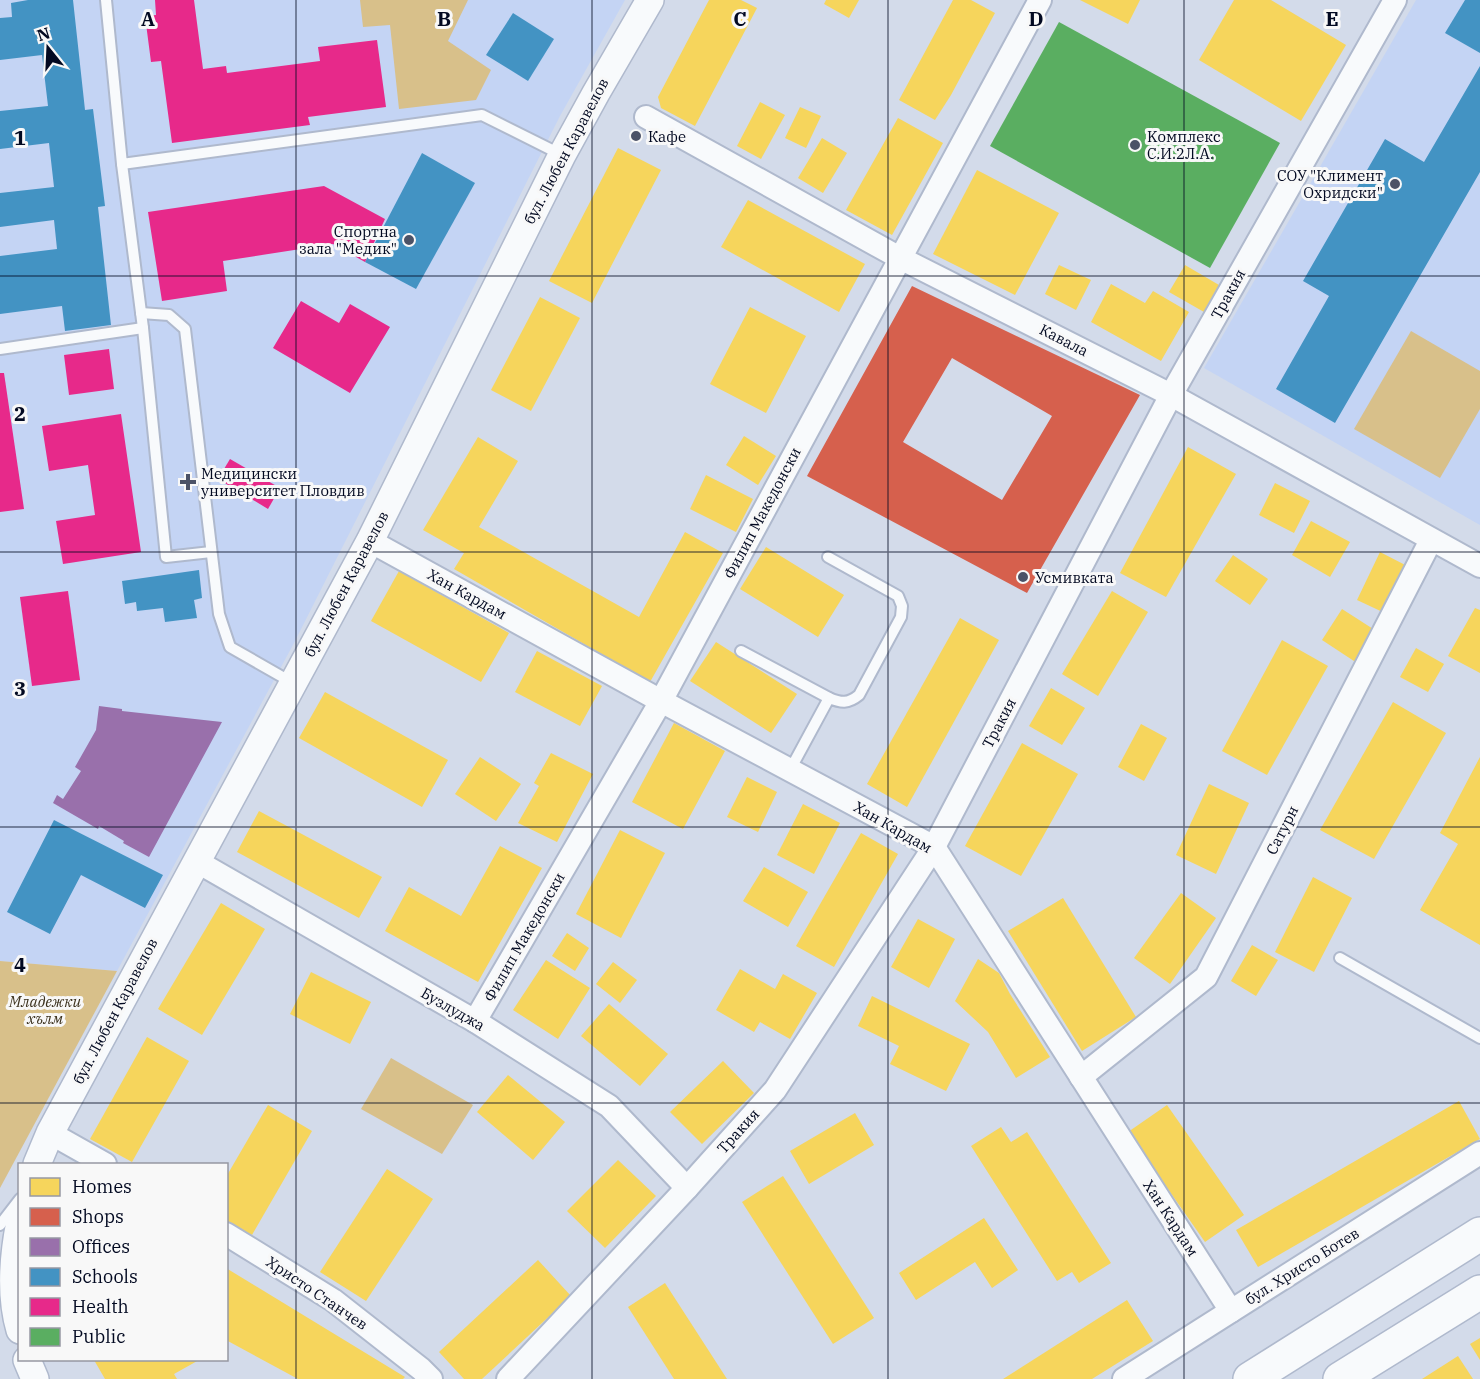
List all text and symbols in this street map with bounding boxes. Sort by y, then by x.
text: A [141,5,155,32]
text: B [437,5,451,32]
text: C [733,5,747,32]
text: D [1028,5,1044,32]
text: E [1325,5,1339,32]
north arrow [18,18,78,78]
text: N [34,22,52,45]
street label: бул. Любен Каравелов [519,75,613,227]
text: 1 [14,124,26,151]
place label: Кафе [648,127,686,146]
place label: Kомплекс С.И.2Л.А. [1147,127,1221,163]
marker: Кафе [629,129,643,143]
marker: Kомплекс С.И.2Л.А. [1128,138,1142,152]
place label: СОУ "Климент Охридски" [1277,166,1383,202]
marker: СОУ "Климент Охридски" [1388,177,1402,191]
place label: Спортна зала "Медик" [299,222,397,258]
marker: Спортна зала "Медик" [402,233,416,247]
street label: Тракия [1207,266,1249,322]
street label: Кавала [1036,320,1092,360]
text: 2 [14,400,26,427]
street label: Филип Македонски [719,444,805,582]
place label: Медицински университет Пловдив [201,464,365,500]
marker: Медицински университет Пловдив [179,473,197,491]
street label: бул. Любен Каравелов [299,508,393,660]
street label: Хан Кардам [424,565,510,623]
place label: Усмивката [1035,568,1114,587]
marker: Усмивката [1016,570,1030,584]
text: 3 [14,675,26,702]
street label: Тракия [978,695,1020,751]
street label: Хан Кардам [850,797,936,857]
street label: Сатурн [1262,802,1302,858]
street label: Филип Македонски [479,869,569,1005]
street label: бул. Любен Каравелов [68,935,162,1087]
text: 4 [14,951,26,978]
street label: Бузлуджа [418,983,488,1035]
park label: Младежки хълм [8,992,81,1028]
street label: Тракия [713,1104,763,1158]
legend [18,1163,228,1361]
text: Homes [72,1175,132,1198]
street label: Хан Кардам [1139,1176,1203,1260]
text: Shops [72,1205,124,1228]
street label: бул. Христо Ботев [1242,1223,1362,1309]
text: Offices [72,1235,130,1258]
street label: Христо Станчев [263,1252,371,1334]
text: Schools [72,1265,138,1288]
text: Health [72,1295,129,1318]
text: Public [72,1325,126,1348]

